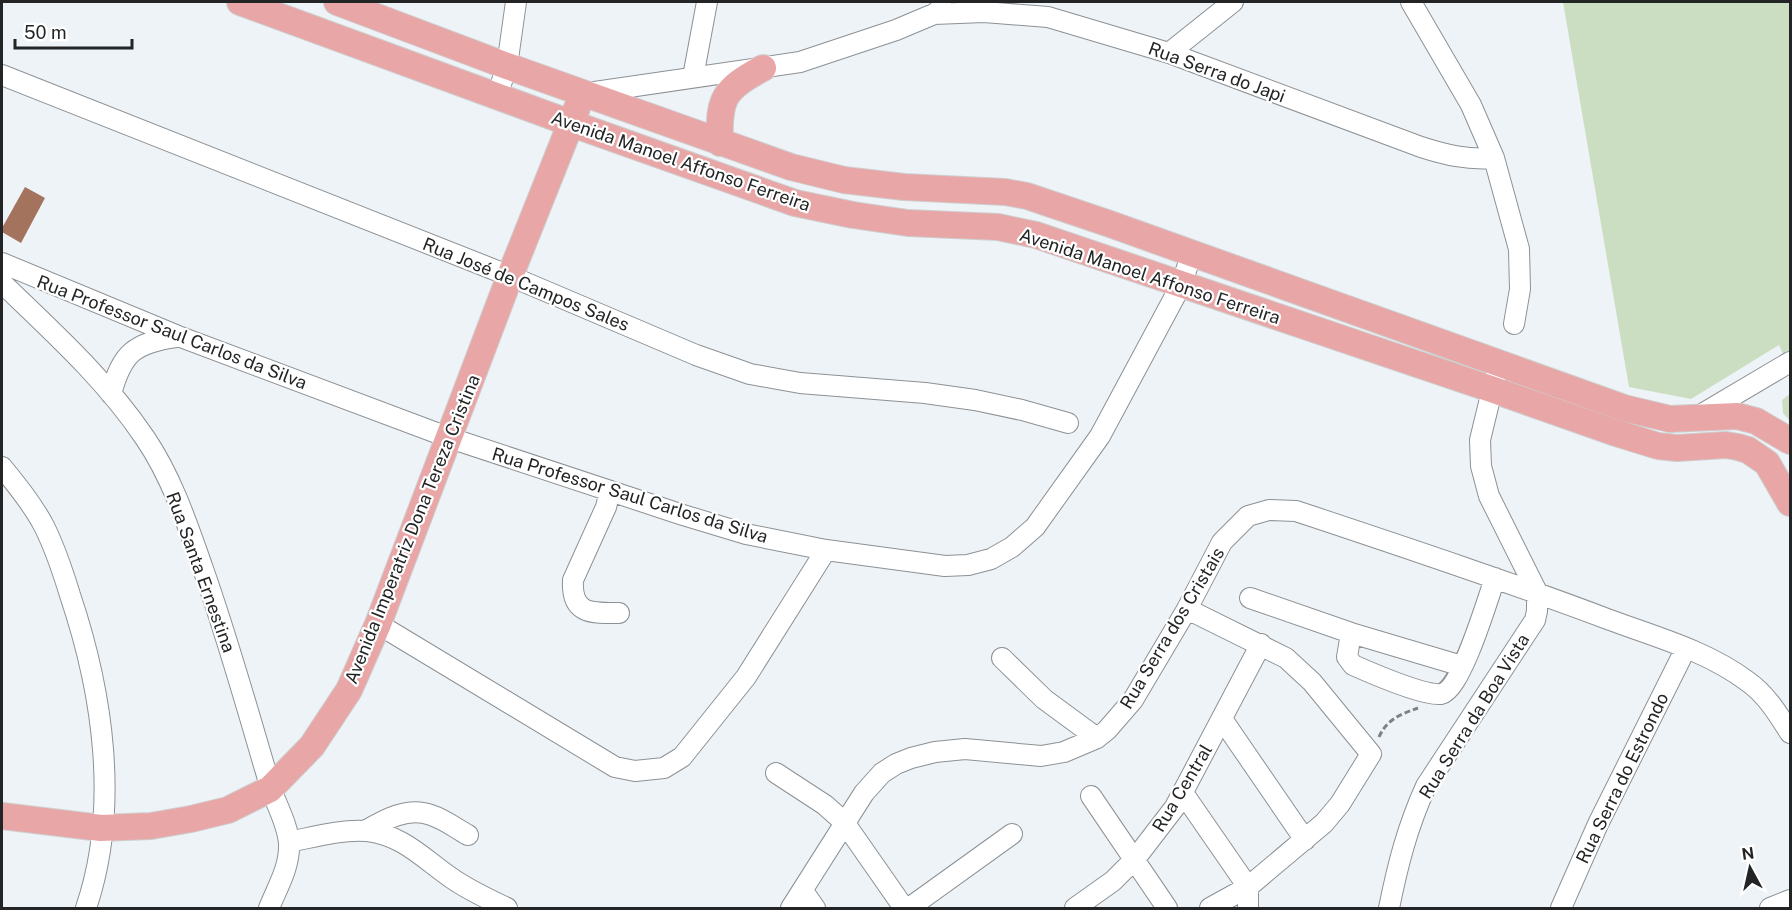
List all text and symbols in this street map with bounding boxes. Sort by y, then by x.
scale bar [15,12,132,50]
text: 50 m [24,22,67,43]
street label: Rua Serra do Japi [1146,37,1288,107]
street label: Avenida Manoel Affonso Ferreira [549,107,813,215]
street label: Avenida Manoel Affonso Ferreira [1017,224,1283,328]
street label: Rua José de Campos Sales [420,233,632,335]
street label: Rua Professor Saul Carlos da Silva [34,271,310,393]
street label: Avenida Imperatriz Dona Tereza Cristina [340,371,484,687]
street label: Rua Professor Saul Carlos da Silva [489,443,771,547]
street label: Rua Santa Ernestina [162,489,240,655]
street label: Rua Serra dos Cristais [1116,544,1228,712]
street label: Rua Serra da Boa Vista [1415,630,1533,802]
street label: Rua Serra do Estrondo [1571,689,1673,867]
street label: Rua Central [1148,740,1216,836]
north arrow [1720,838,1780,898]
text: N [1740,843,1756,864]

